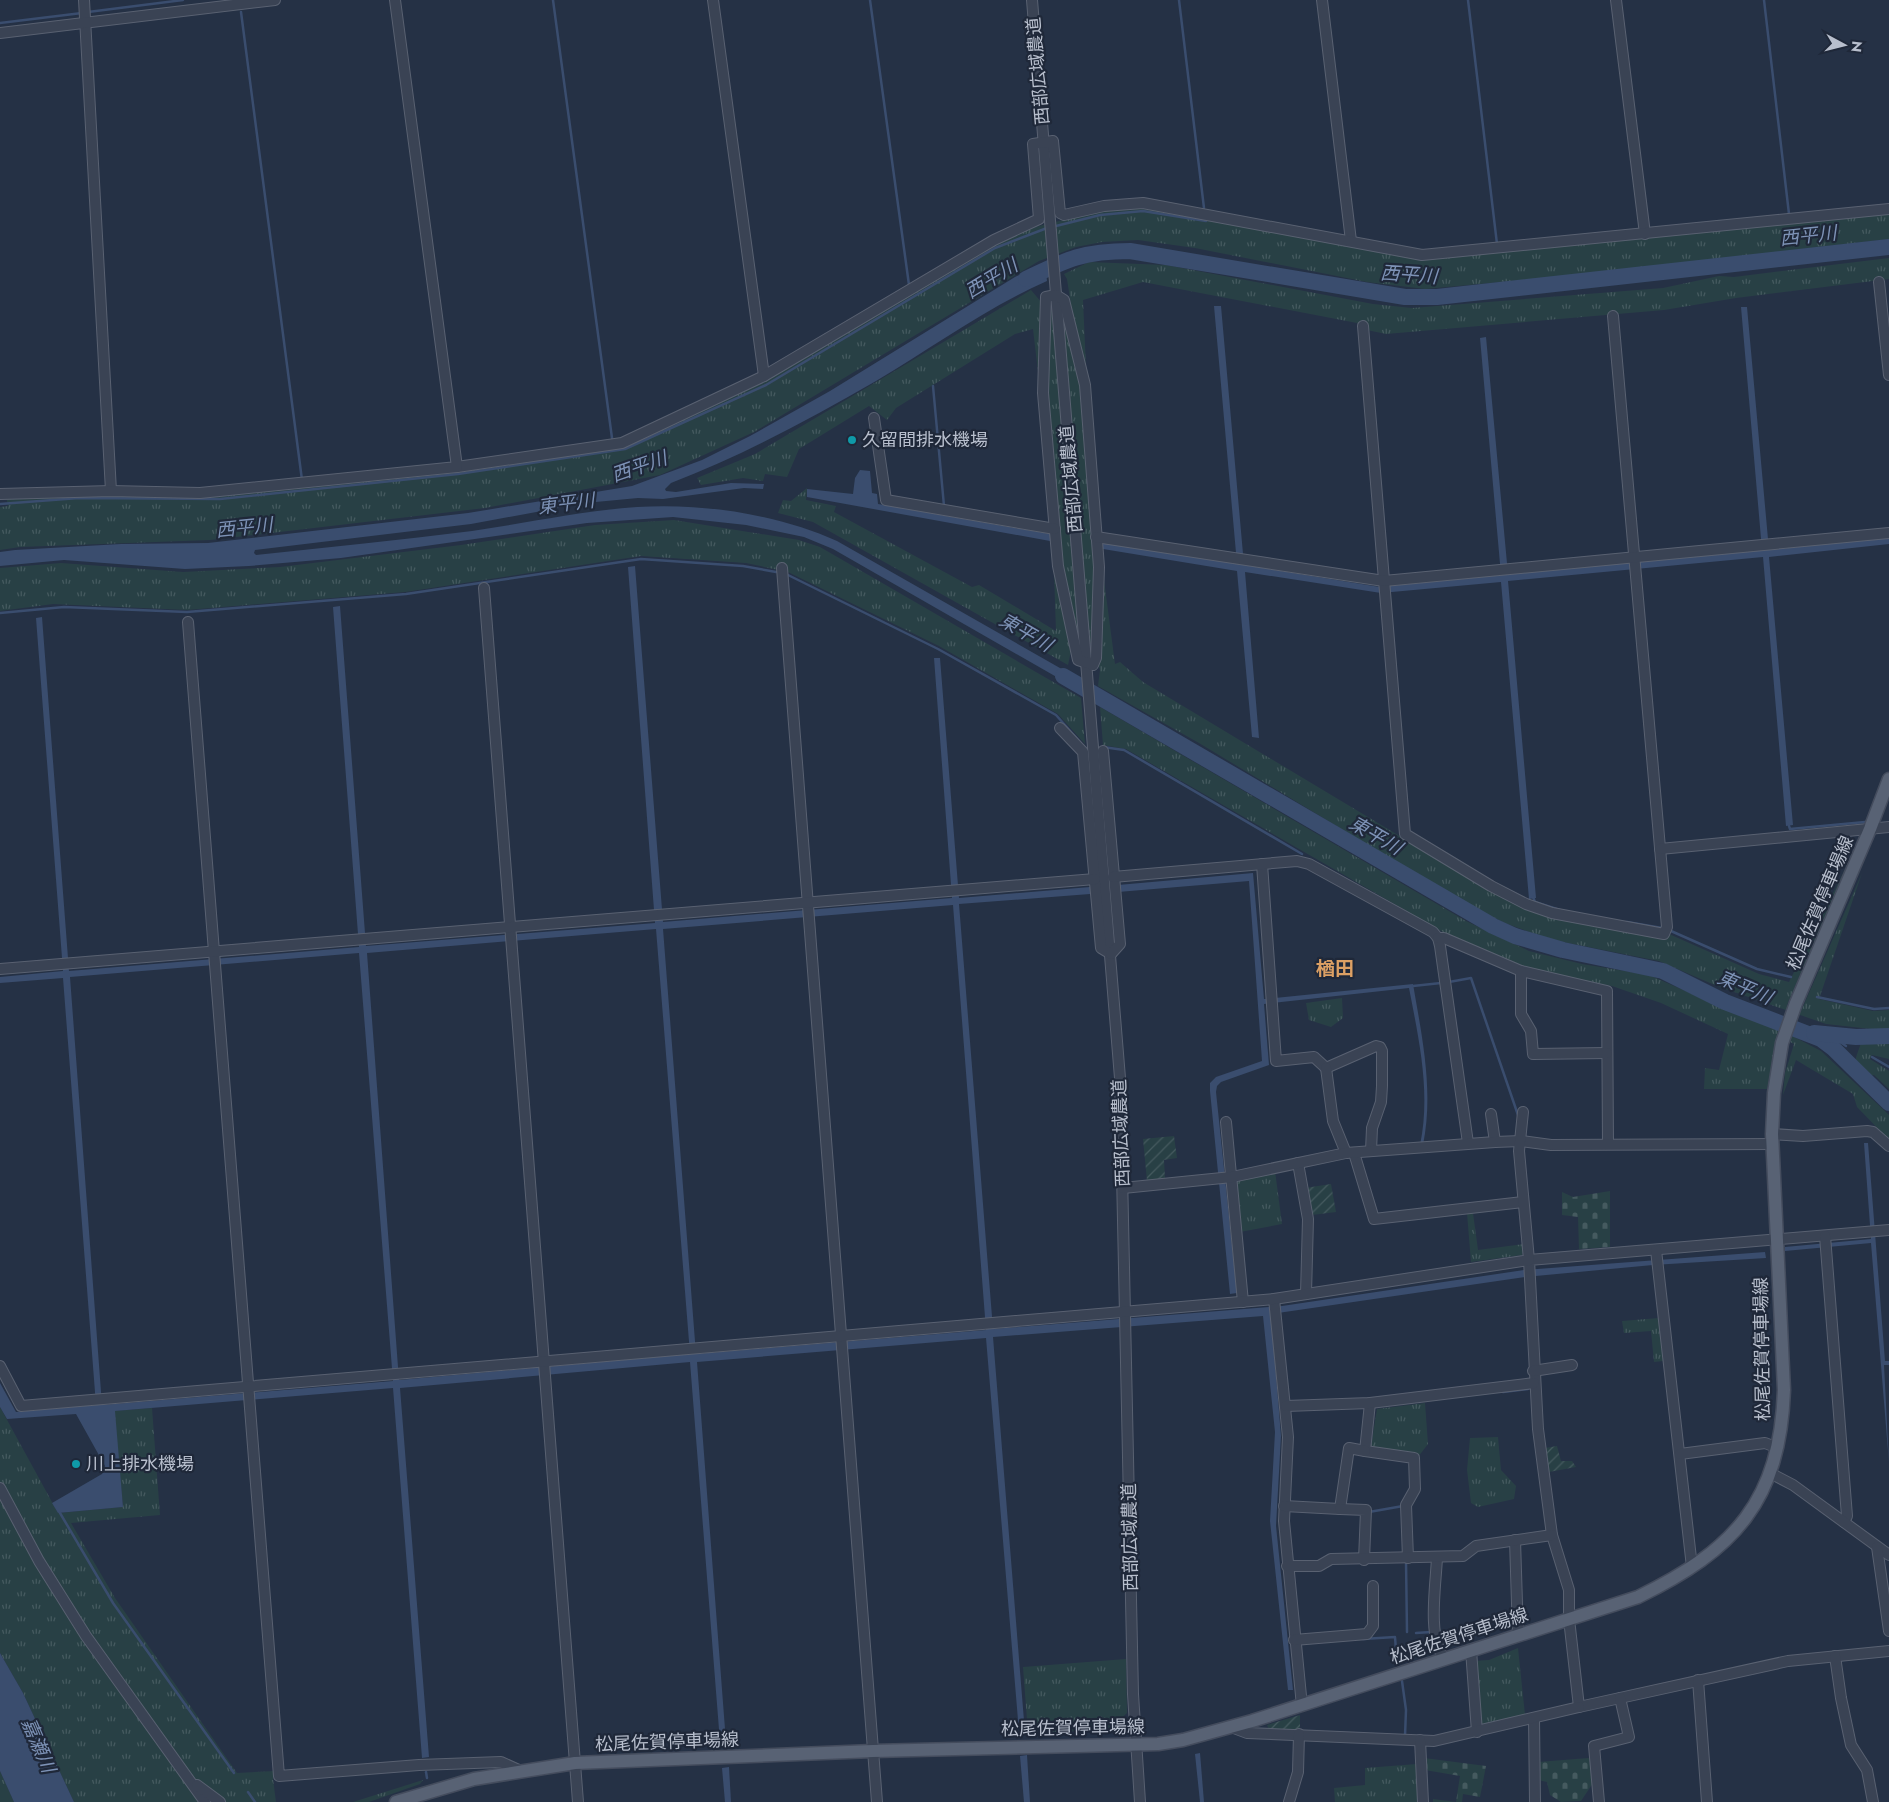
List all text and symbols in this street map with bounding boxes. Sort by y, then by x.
street label: 西部広域農道 [1020,16,1056,126]
north arrow [1819,20,1869,70]
text: N [1846,40,1868,53]
water label: 西平川 [1778,219,1840,252]
water label: 西平川 [960,251,1024,305]
water label: 西平川 [1380,259,1440,290]
street label: 西部広域農道 [1053,424,1089,534]
place label: 久留間排水機場 [862,427,988,453]
marker: 久留間排水機場 [846,434,858,446]
water label: 西平川 [608,444,672,489]
water label: 東平川 [536,486,598,520]
water label: 西平川 [214,511,276,544]
water label: 東平川 [994,606,1059,659]
water label: 東平川 [1344,809,1409,862]
street label: 松尾佐賀停車場線 [1780,832,1860,974]
district label: 楢田 [1316,955,1354,982]
water label: 東平川 [1713,964,1778,1012]
street label: 西部広域農道 [1106,1079,1136,1187]
street label: 松尾佐賀停車場線 [1748,1277,1776,1421]
place label: 川上排水機場 [86,1451,194,1477]
marker: 川上排水機場 [70,1458,82,1470]
street label: 西部広域農道 [1116,1483,1144,1591]
street label: 松尾佐賀停車場線 [1387,1601,1531,1671]
water label: 嘉瀬川 [15,1714,63,1779]
street label: 松尾佐賀停車場線 [1001,1714,1145,1742]
street label: 松尾佐賀停車場線 [595,1726,739,1758]

